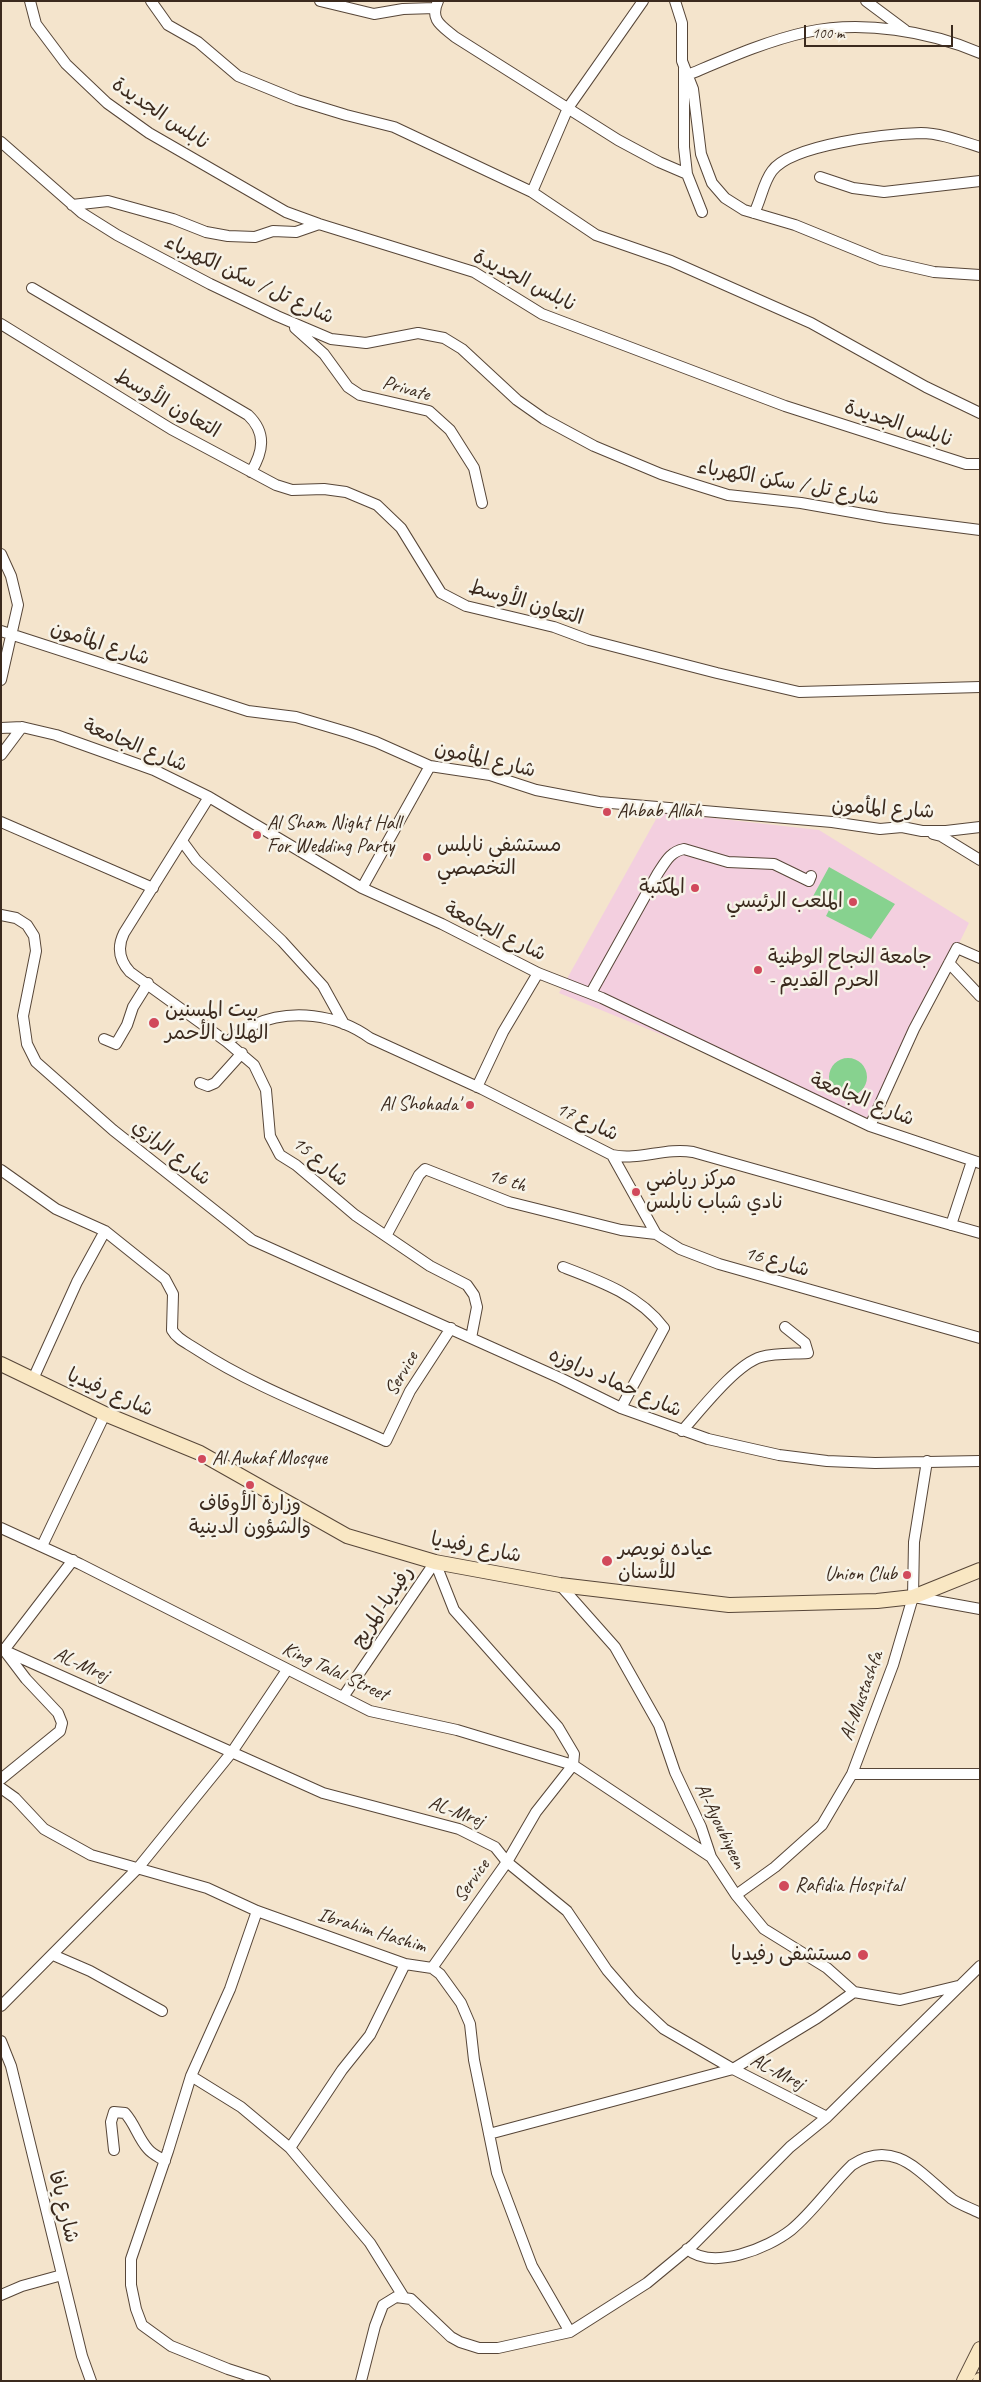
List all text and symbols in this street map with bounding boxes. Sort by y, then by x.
scale bar [806,15,955,47]
text: 100 m [812,24,844,43]
street label: نابلس الجديدة [107,73,213,155]
street label: شارع تل / سكن الكهرباء [160,230,338,330]
street label: نابلس الجديدة [469,245,579,317]
street label: التعاون الأوسط [110,364,224,444]
street label: Private [380,371,432,407]
street label: نابلس الجديدة [841,395,955,453]
street label: شارع تل / سكن الكهرباء [695,455,881,511]
street label: التعاون الأوسط [466,575,586,631]
street label: شارع المأمون [47,617,153,671]
street label: شارع الجامعة [79,714,191,778]
street label: شارع المأمون [432,737,538,783]
street label: شارع المأمون [831,793,935,825]
place label: Ahbab Allah [617,800,702,824]
marker: Ahbab Allah [601,806,613,818]
place label: Al Sham Night Hall For Wedding Party [267,812,401,859]
marker: Al Sham Night Hall For Wedding Party [251,829,263,841]
place label: مستشفى نابلس التخصصي [437,834,561,881]
marker: مستشفى نابلس التخصصي [421,851,433,863]
place label: المكتبة [639,876,685,900]
marker: المكتبة [689,882,701,894]
place label: الملعب الرئيسي [726,890,843,914]
marker: الملعب الرئيسي [847,896,859,908]
street label: شارع الجامعة [440,897,550,967]
place label: جامعة النجاح الوطنية - الحرم القديم [768,946,932,993]
marker: جامعة النجاح الوطنية - الحرم القديم [752,964,764,976]
place label: بيت المسنين الهلال الأحمر [165,999,268,1046]
marker: بيت المسنين الهلال الأحمر [147,1016,161,1030]
street label: شارع الجامعة [806,1068,918,1132]
place label: Al Shohada' [380,1093,460,1117]
street label: شارع 17 [552,1097,622,1147]
marker: Al Shohada' [464,1099,476,1111]
street label: شارع الرازي [127,1115,215,1191]
street label: شارع 15 [287,1132,353,1192]
street label: 16 th [485,1164,529,1198]
place label: مركز رياضي نادي شباب نابلس [646,1168,783,1215]
marker: مركز رياضي نادي شباب نابلس [630,1186,642,1198]
street label: شارع 16 [742,1241,812,1283]
street label: شارع حماد دراوزه [545,1343,685,1423]
street label: Service [380,1348,424,1400]
street label: شارع رفيديا [63,1363,157,1423]
place label: Al Awkaf Mosque [212,1447,327,1471]
marker: Al Awkaf Mosque [196,1453,208,1465]
marker: وزارة الأوقاف والشؤون الدينية [244,1479,256,1491]
place label: وزارة الأوقاف والشؤون الدينية [189,1493,311,1540]
street label: شارع رفيديا [429,1527,523,1569]
place label: عياده نويصر للأسنان [618,1538,713,1585]
marker: عياده نويصر للأسنان [600,1554,614,1568]
street label: رفيديا-المريج [347,1561,419,1653]
place label: Union Club [825,1563,897,1587]
marker: Union Club [901,1569,913,1581]
street label: King Talal Street [278,1637,392,1707]
street label: AL-Mrej [50,1642,112,1688]
street label: Al-Mustashfa [835,1648,889,1744]
street label: Al-Ayoubiyeen [689,1779,751,1873]
street label: AL-Mrej [425,1791,487,1833]
street label: Service [449,1855,495,1907]
place label: Rafidia Hospital [795,1874,903,1898]
marker: Rafidia Hospital [777,1879,791,1893]
street label: Ibrahim Hashim [315,1903,429,1959]
place label: مستشفى رفيديا [731,1943,852,1967]
marker: مستشفى رفيديا [856,1948,870,1962]
street label: AL-Mrej [746,2048,808,2096]
street label: شارع يافا [43,2169,83,2245]

